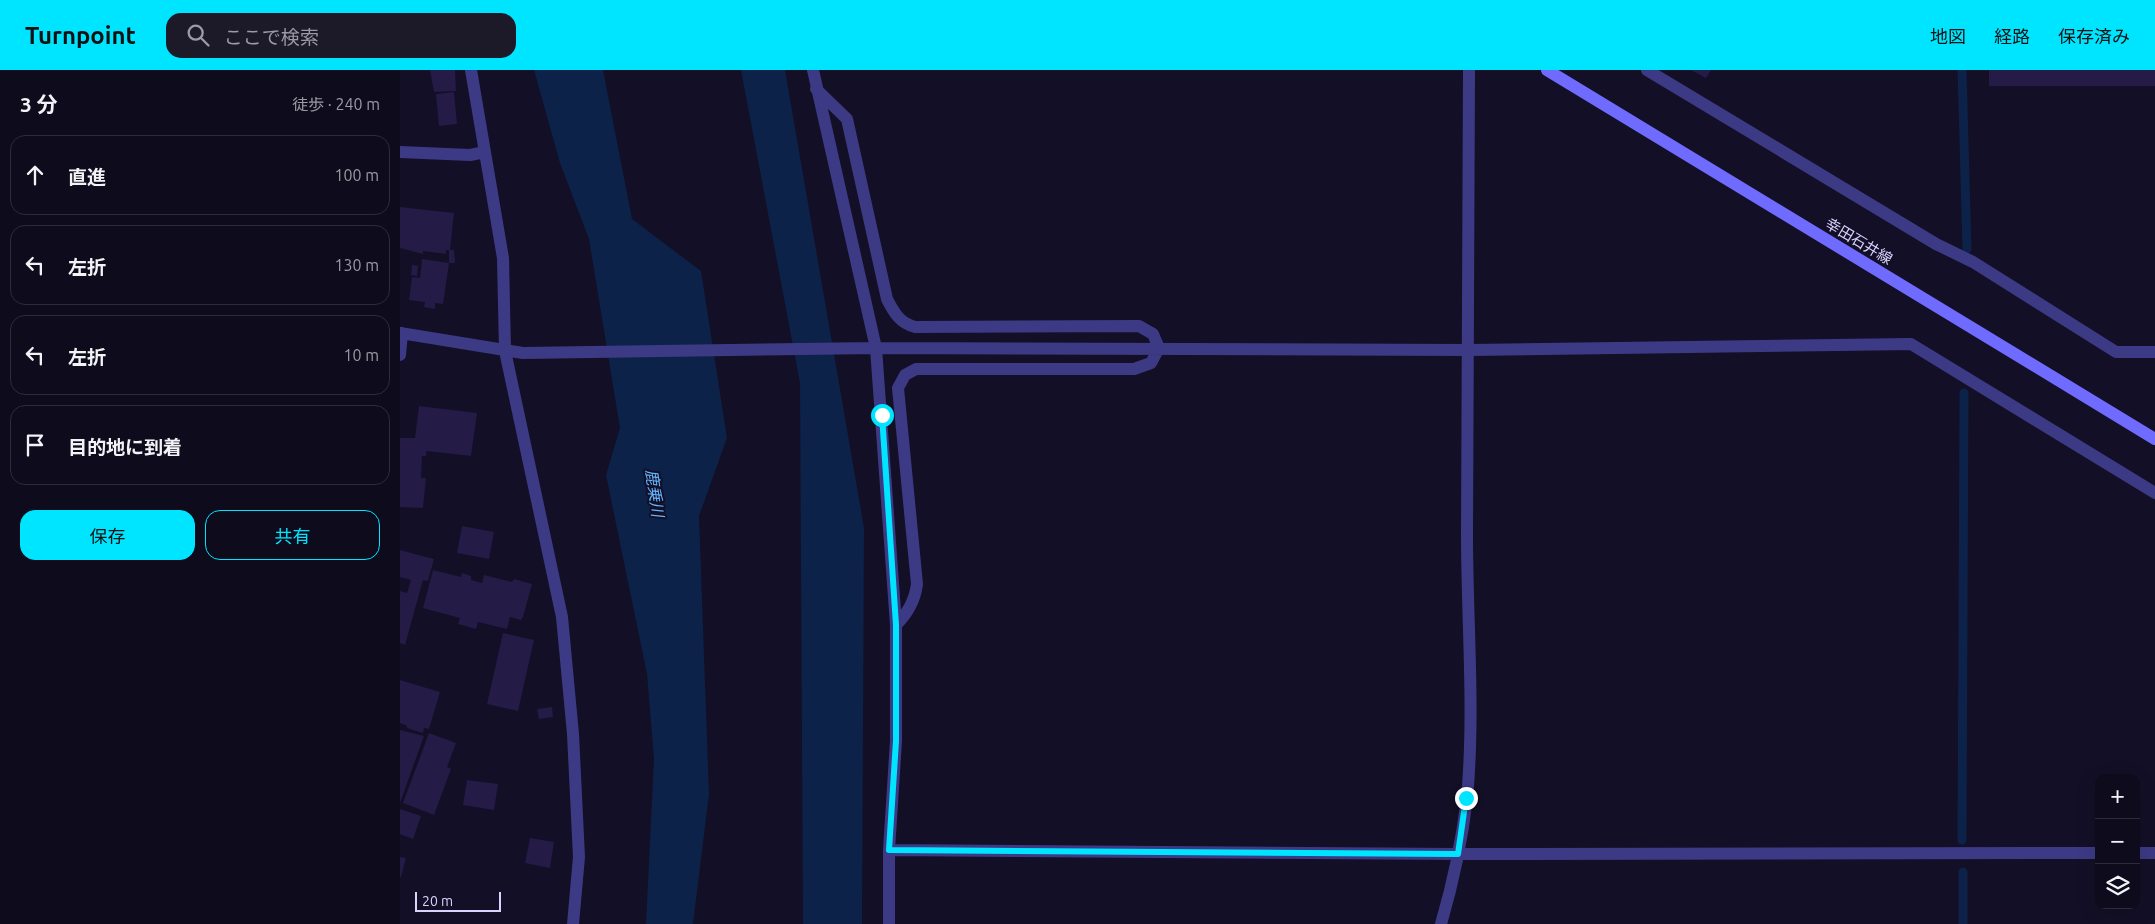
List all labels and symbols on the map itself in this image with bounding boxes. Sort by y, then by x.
street label: 幸田石井線 [1822,214,1896,268]
route start [871,404,894,427]
water label: 鹿乗川 [643,468,668,520]
route end [1455,787,1478,810]
scale bar [415,889,501,912]

